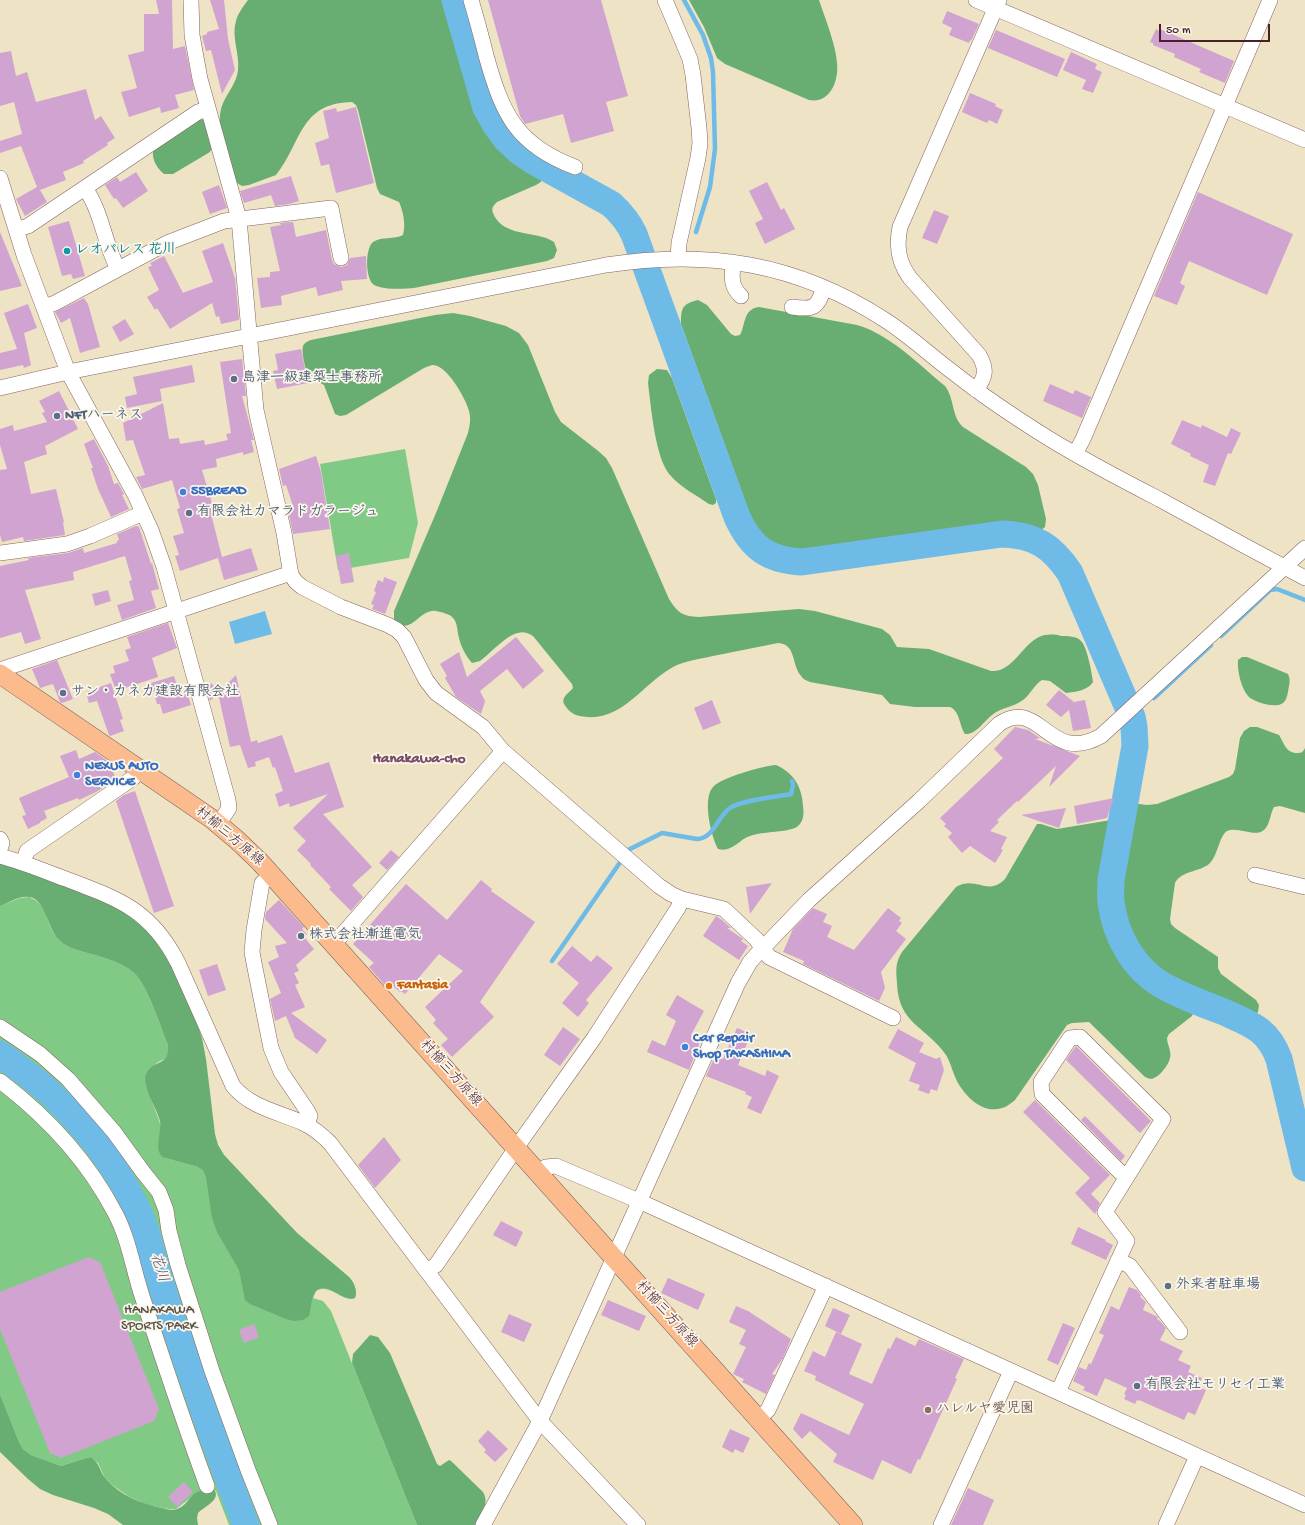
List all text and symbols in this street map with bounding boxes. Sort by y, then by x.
scale bar [1161,16,1272,42]
text: 50 m [1166,24,1191,38]
place label: レオパレス 花川 [75,243,176,259]
marker: レオパレス 花川 [62,246,72,256]
place label: 島津一級建築士事務所 [242,371,382,387]
marker: 島津一級建築士事務所 [229,374,239,384]
place label: NFTハーネス [65,408,143,424]
marker: NFTハーネス [52,411,62,421]
place label: 55BREAD [191,484,246,500]
marker: 55BREAD [178,487,188,497]
place label: 有限会社カマラドガラージュ [197,505,379,521]
marker: 有限会社カマラドガラージュ [184,508,194,518]
place label: サン・カネカ建設有限会社 [71,685,239,701]
marker: サン・カネカ建設有限会社 [58,688,68,698]
district label: Hanakawa-cho [373,751,465,769]
place label: NEXUS AUTO SERVICE [85,759,158,792]
marker: NEXUS AUTO SERVICE [72,770,82,780]
street label: 村櫛三方原線 [191,804,267,870]
place label: 株式会社漸進電気 [309,928,421,944]
marker: 株式会社漸進電気 [296,931,306,941]
place label: Fantasia [397,978,448,994]
marker: Fantasia [384,981,394,991]
place label: Car Repair Shop TAKASHIMA [693,1031,790,1064]
street label: 村櫛三方原線 [416,1037,484,1111]
marker: Car Repair Shop TAKASHIMA [680,1042,690,1052]
water label: 花川 [145,1251,171,1285]
street label: 村櫛三方原線 [632,1278,700,1352]
place label: 外来者駐車場 [1176,1278,1260,1294]
marker: 外来者駐車場 [1163,1281,1173,1291]
park label: HANAKAWA SPORTS PARK [121,1303,197,1336]
place label: 有限会社モリセイ工業 [1145,1378,1285,1394]
marker: 有限会社モリセイ工業 [1132,1381,1142,1391]
place label: ハレルヤ愛児園 [936,1402,1034,1418]
marker: ハレルヤ愛児園 [923,1405,933,1415]

